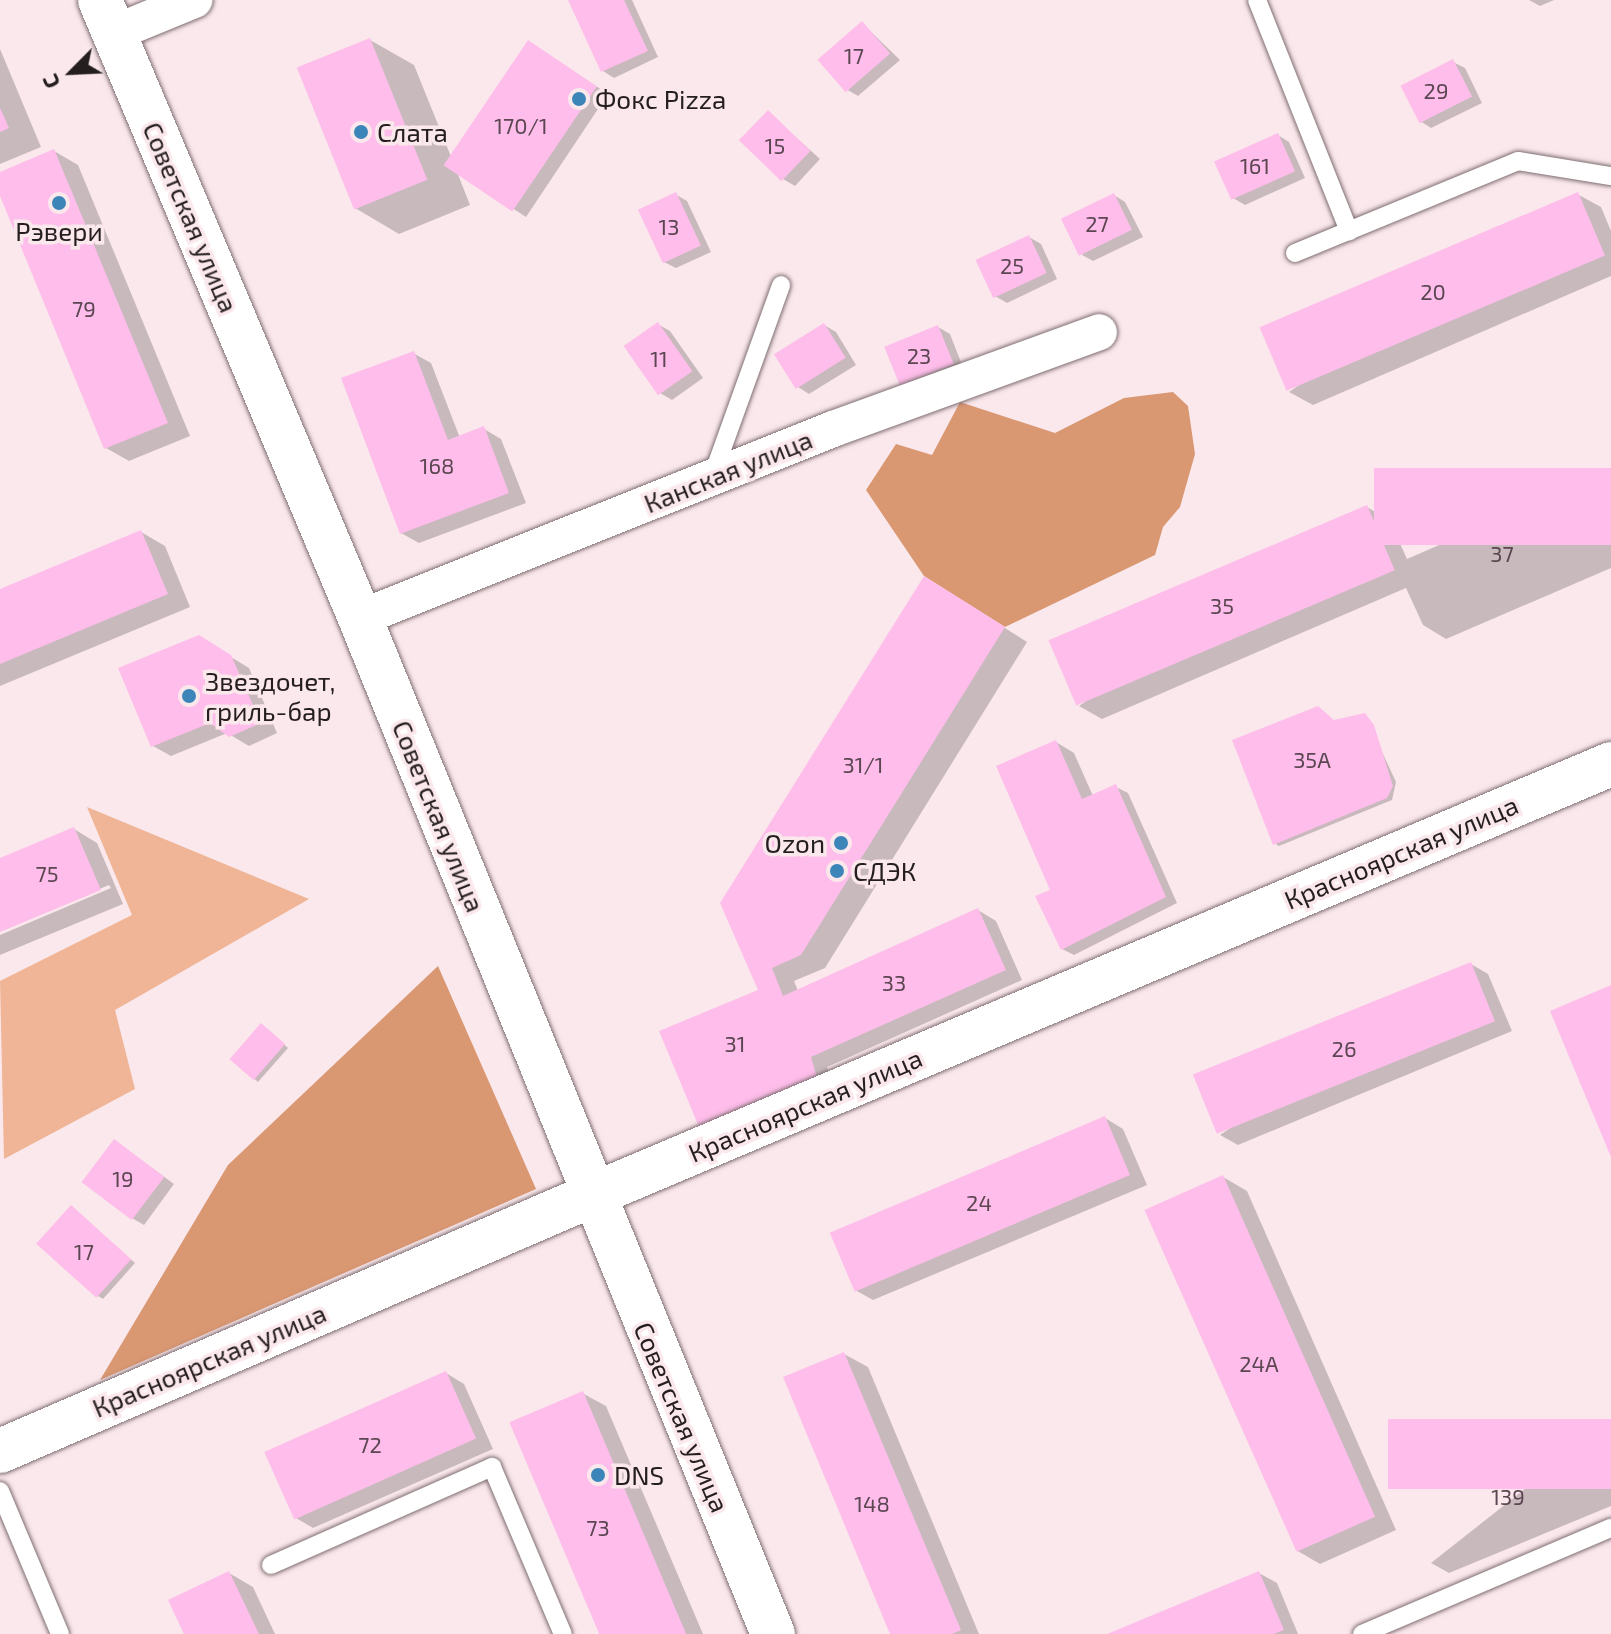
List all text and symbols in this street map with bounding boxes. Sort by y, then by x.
north arrow [32,32,112,112]
house number: 17 [844,43,864,69]
text: С [36,71,65,93]
house number: 29 [1424,78,1448,104]
place label: Фокс Pizza [595,83,726,115]
marker: Фокс Pizza [570,90,588,108]
house number: 170/1 [494,113,548,139]
place label: Слата [377,116,448,148]
street label: Советская улица [137,117,245,317]
marker: Слата [352,123,370,141]
house number: 15 [765,133,785,159]
house number: 161 [1240,153,1270,179]
marker: Рэвери [50,194,68,212]
house number: 27 [1085,211,1109,237]
house number: 13 [659,214,679,240]
place label: Рэвери [15,215,103,247]
house number: 25 [1000,253,1024,279]
house number: 20 [1420,279,1446,305]
house number: 79 [72,296,96,322]
house number: 23 [907,343,931,369]
house number: 11 [650,346,668,372]
street label: Канская улица [639,423,817,519]
house number: 168 [420,453,454,479]
house number: 37 [1490,541,1514,567]
house number: 35 [1210,593,1234,619]
place label: Звездочет, гриль-бар [205,665,335,726]
marker: Звездочет, гриль-бар [180,687,198,705]
street label: Советская улица [386,716,492,916]
house number: 35А [1293,747,1331,773]
house number: 31/1 [842,752,884,778]
street label: Красноярская улица [1279,789,1523,915]
place label: Ozon [765,827,825,859]
marker: Ozon [832,834,850,852]
place label: СДЭК [853,855,916,887]
house number: 75 [35,861,59,887]
marker: СДЭК [828,862,846,880]
house number: 33 [882,970,906,996]
house number: 31 [725,1031,745,1057]
house number: 26 [1332,1036,1356,1062]
street label: Красноярская улица [683,1042,927,1168]
house number: 19 [112,1166,134,1192]
house number: 24 [966,1190,992,1216]
house number: 17 [74,1239,94,1265]
street label: Красноярская улица [87,1297,331,1423]
street label: Советская улица [628,1317,736,1517]
house number: 24А [1239,1351,1279,1377]
house number: 72 [358,1432,382,1458]
place label: DNS [614,1459,664,1491]
marker: DNS [589,1466,607,1484]
house number: 139 [1491,1484,1525,1510]
house number: 148 [854,1491,890,1517]
house number: 73 [586,1515,610,1541]

